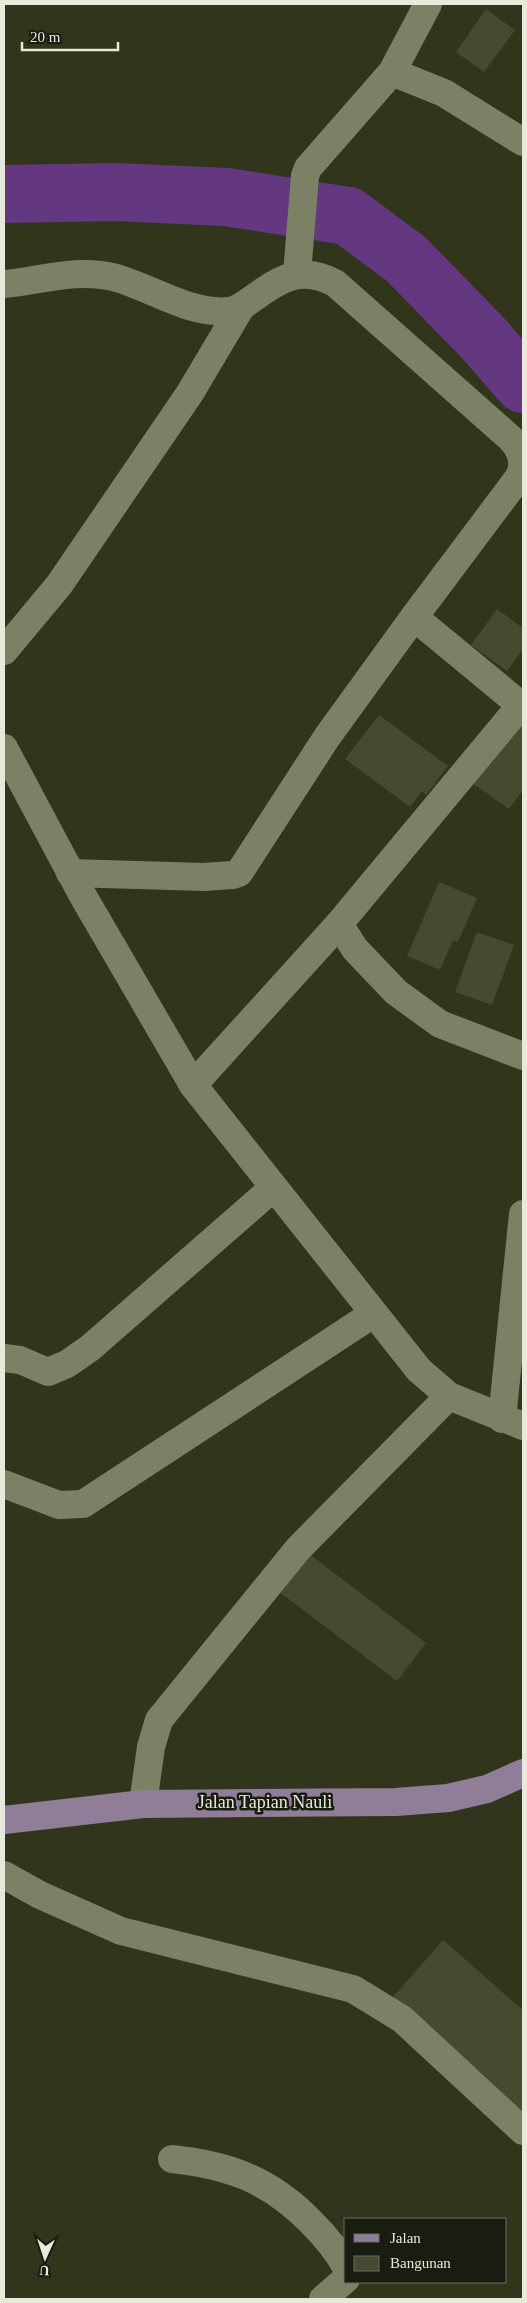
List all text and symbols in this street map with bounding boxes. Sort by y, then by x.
scale bar [22,20,119,52]
text: 20 m [30,29,61,45]
street label: Jalan Tapian Nauli [198,1792,332,1812]
legend [344,2218,507,2283]
text: Jalan [390,2230,421,2246]
north arrow [20,2233,70,2283]
text: Bangunan [390,2255,451,2271]
text: U [39,2263,50,2278]

